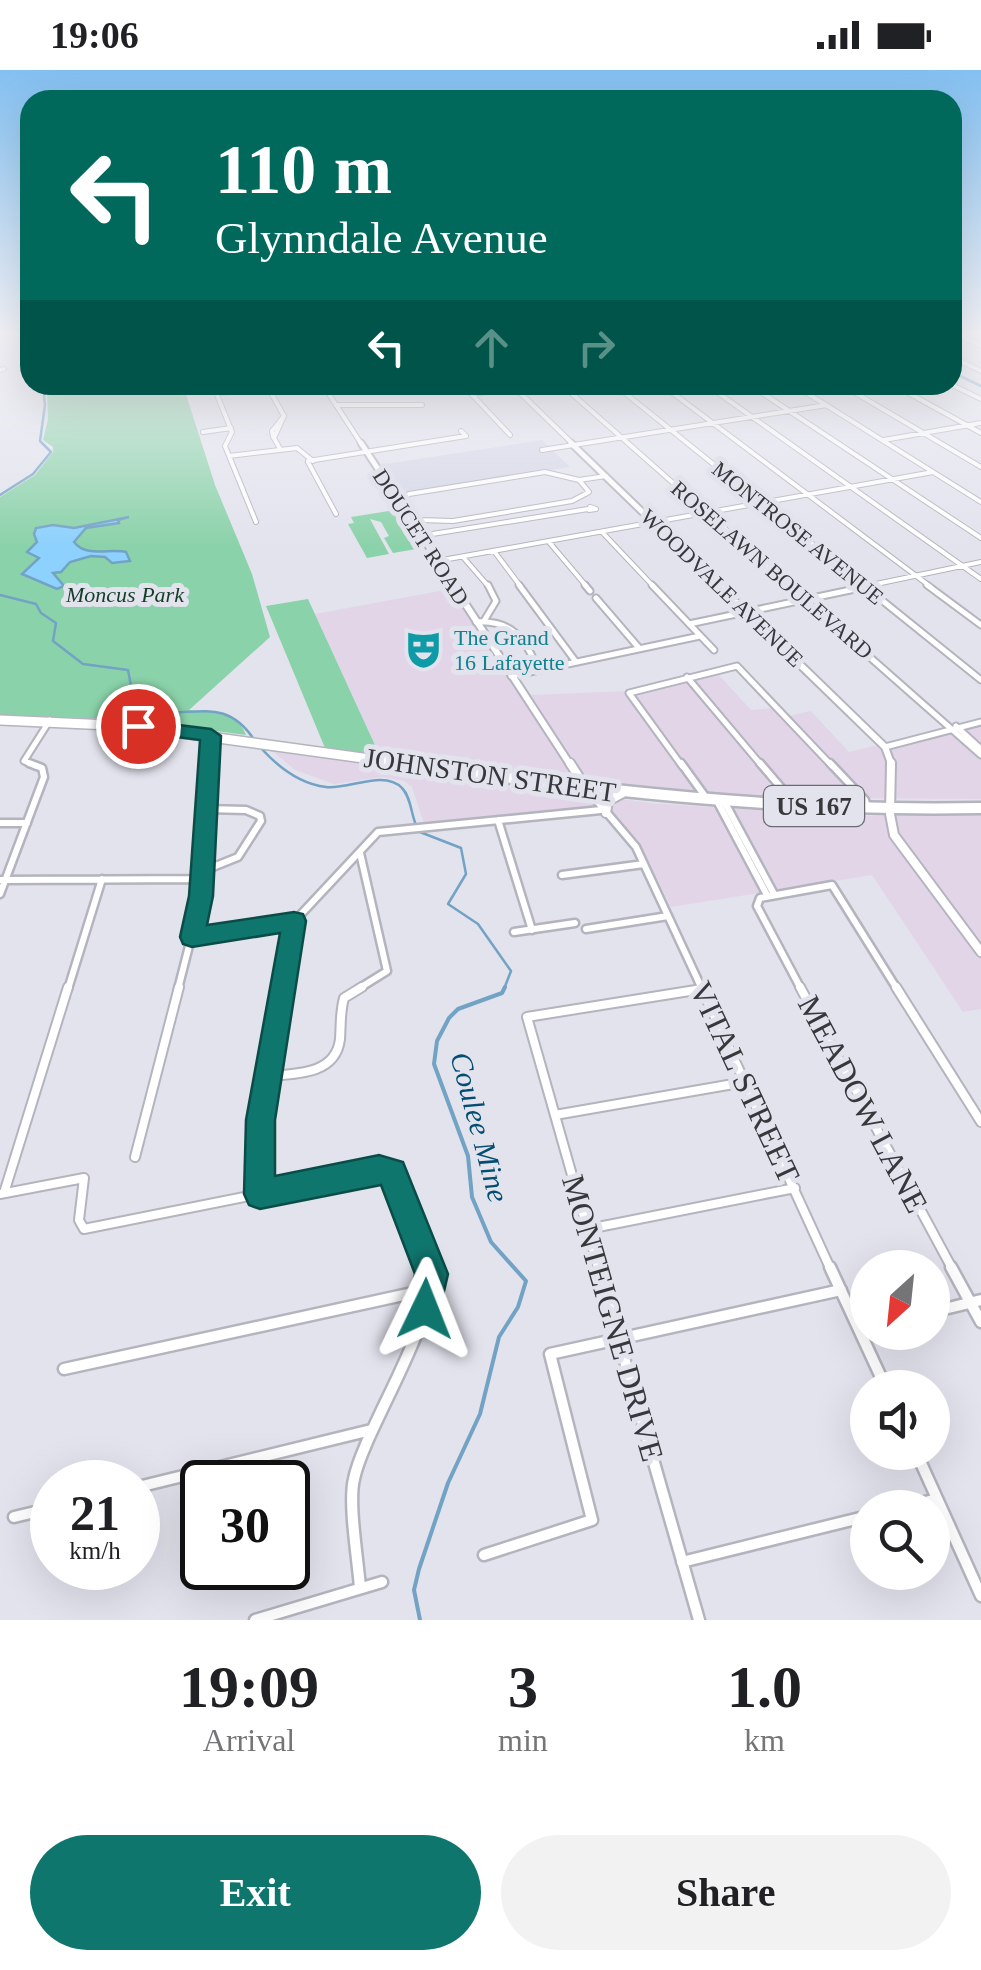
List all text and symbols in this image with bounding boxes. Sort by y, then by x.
text: 19:06 [50,14,139,56]
icon: left [50,130,180,260]
text: 110 m [215,131,392,208]
text: Glynndale Avenue [215,213,548,263]
icon: left [359,320,414,375]
icon: ahead [464,320,519,375]
icon: right [569,320,624,375]
street label: MONTROSE AVENUE [707,456,889,610]
street label: DOUCET ROAD [368,465,474,609]
street label: ROSELAWN BOULEVARD [666,476,878,664]
street label: WOODVALE AVENUE [636,504,808,672]
park label: Moncus Park [65,582,185,607]
place label: The Grand 16 Lafayette [454,625,565,675]
theatre icon: The Grand 16 Lafayette [403,629,445,671]
pin [96,684,181,769]
icon: arrive [111,699,166,754]
street label: JOHNSTON STREET [362,742,618,808]
road number: US 167 [764,786,864,826]
street label: VITAL STREET [683,976,807,1189]
street label: MEADOW LANE [791,989,935,1219]
water label: Coulee Mine [444,1048,516,1206]
street label: MONTEIGNE DRIVE [555,1171,671,1465]
north arrow [850,1250,950,1350]
map controls [850,1250,950,1590]
position arrow [373,1257,477,1361]
button: sound [850,1370,950,1470]
speed limit sign: 30 [180,1460,310,1590]
text: 21 [70,1485,120,1541]
button: search [850,1490,950,1590]
text: km/h [69,1537,121,1564]
text: 19:09 [179,1654,319,1720]
text: 3 [508,1654,538,1720]
text: 1.0 [727,1654,802,1720]
text: Arrival [203,1722,295,1758]
text: min [498,1722,548,1758]
text: km [744,1722,785,1758]
button: Exit [30,1835,481,1950]
button: Share [501,1835,951,1950]

